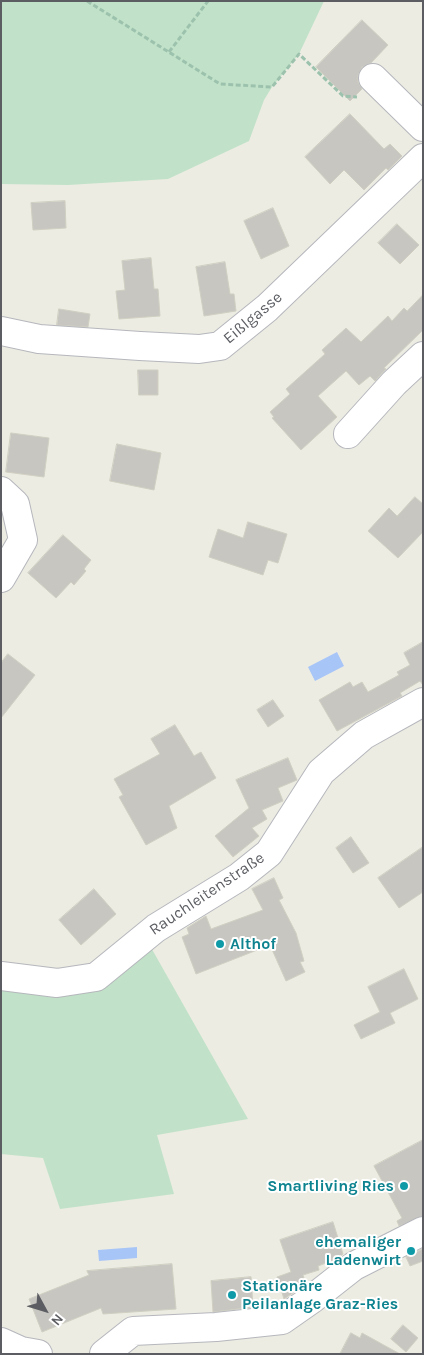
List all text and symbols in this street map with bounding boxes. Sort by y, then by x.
street label: Eißlgasse [220,288,286,348]
street label: Rauchleitenstraße [146,848,268,940]
place label: Althof [230,934,276,954]
marker: Althof [214,938,226,950]
place label: Smartliving Ries [267,1176,394,1196]
marker: Smartliving Ries [398,1180,410,1192]
place label: ehemaliger Ladenwirt [315,1232,401,1270]
marker: ehemaliger Ladenwirt [405,1245,417,1257]
place label: Stationäre Peilanlage Graz-Ries [242,1276,398,1314]
north arrow [20,1285,70,1335]
marker: Stationäre Peilanlage Graz-Ries [226,1289,238,1301]
text: N [47,1310,67,1329]

